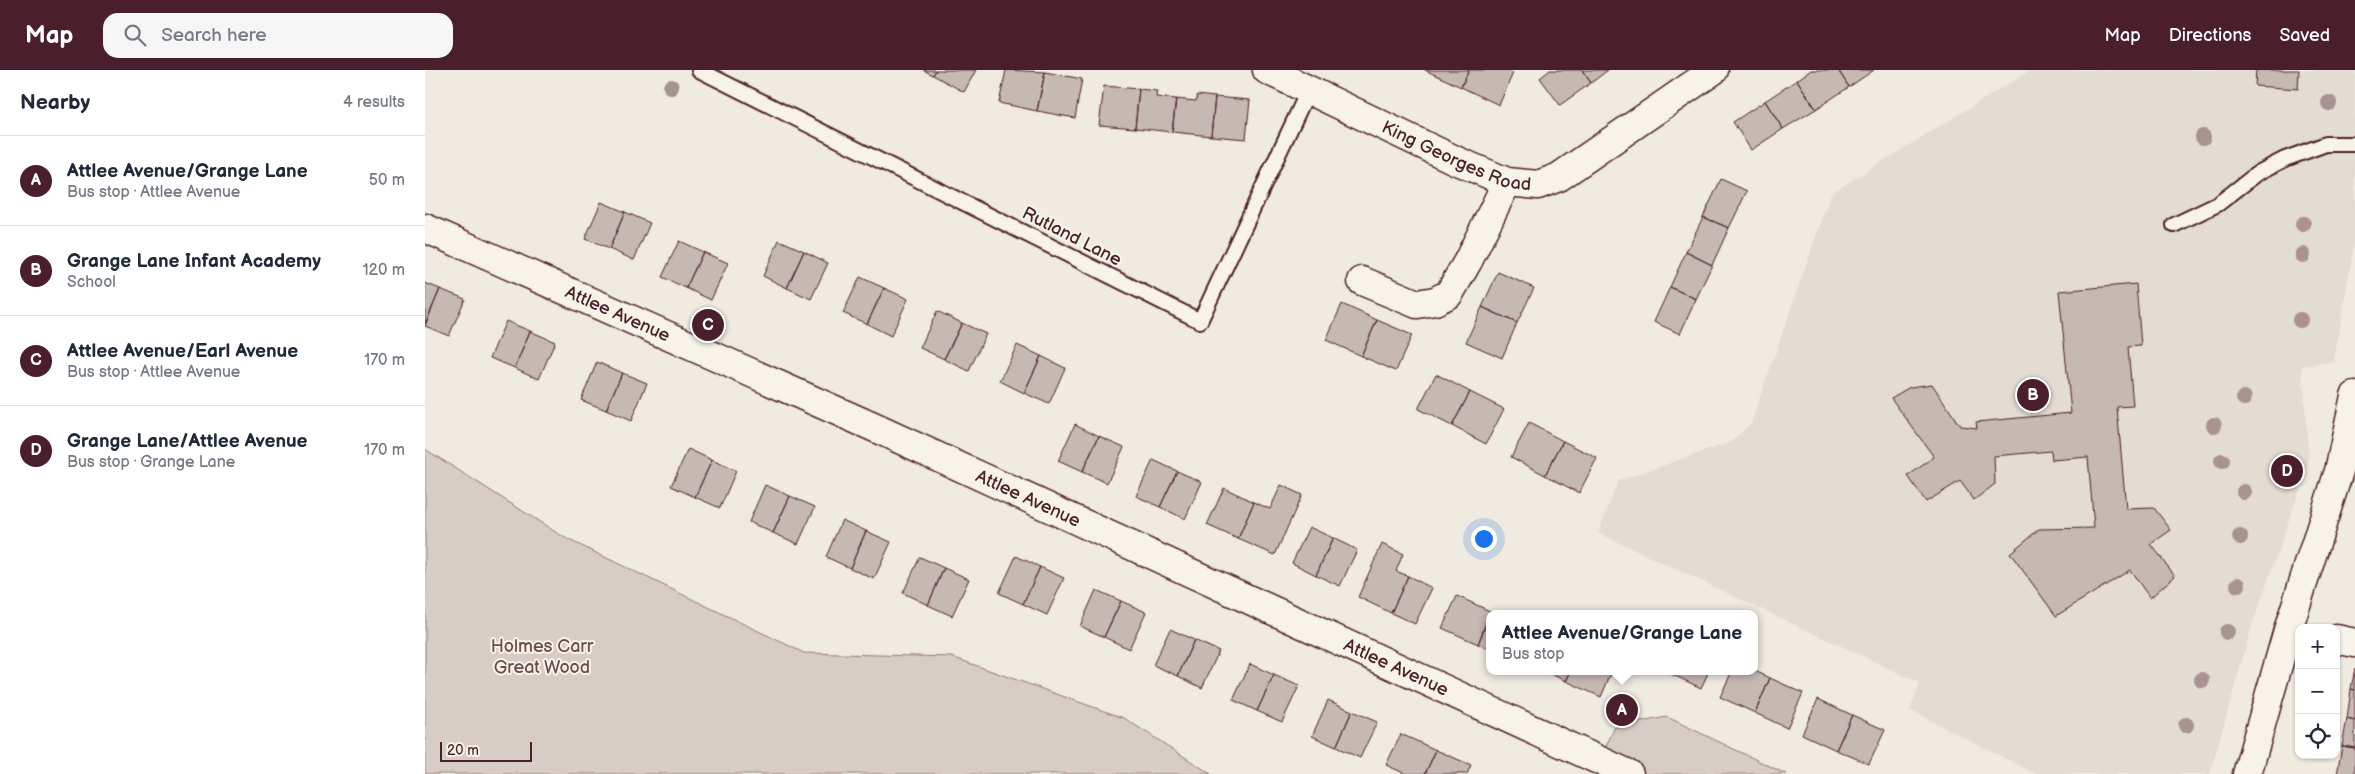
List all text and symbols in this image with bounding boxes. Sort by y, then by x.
search box [103,13,453,58]
text: Map [25,21,73,50]
icon: search [121,21,149,49]
text: Search here [161,24,267,47]
text: Map [2105,25,2141,46]
text: Directions [2169,25,2251,46]
text: Saved [2279,25,2330,46]
text: Nearby [20,90,90,115]
text: 4 results [343,93,405,112]
street label: King Georges Road [1378,117,1532,195]
text: Attlee Avenue/Grange Lane [67,160,308,183]
text: A [31,171,41,190]
text: 50 m [369,171,405,190]
text: Bus stop · Attlee Avenue [67,183,240,202]
street label: Rutland Lane [1019,202,1125,271]
text: Grange Lane Infant Academy [67,250,321,273]
text: B [30,261,42,280]
text: 120 m [362,261,405,280]
text: School [67,273,116,292]
street label: Attlee Avenue [562,282,674,347]
pin: C [692,306,724,344]
text: Attlee Avenue/Earl Avenue [67,340,298,363]
text: C [30,351,42,370]
text: 170 m [364,351,405,370]
text: Bus stop · Attlee Avenue [67,363,240,382]
pin: B [2017,376,2049,414]
text: Grange Lane/Attlee Avenue [67,430,308,453]
text: D [30,441,42,460]
text: 170 m [364,441,405,460]
pin: D [2271,452,2303,490]
text: Bus stop · Grange Lane [67,453,235,472]
street label: Attlee Avenue [972,466,1084,532]
your location [1471,526,1497,552]
popup [1486,610,1758,675]
text: Attlee Avenue/Grange Lane [1502,622,1742,645]
map controls [2295,624,2340,759]
button: + [2295,624,2340,669]
street label: Attlee Avenue [1341,635,1452,701]
park label: Holmes Carr Great Wood [491,636,594,678]
text: Bus stop [1502,645,1565,664]
button: − [2295,669,2340,714]
pin: A [1606,691,1638,729]
button: locate [2295,714,2340,759]
scale bar [440,739,533,762]
text: 20 m [447,742,479,759]

